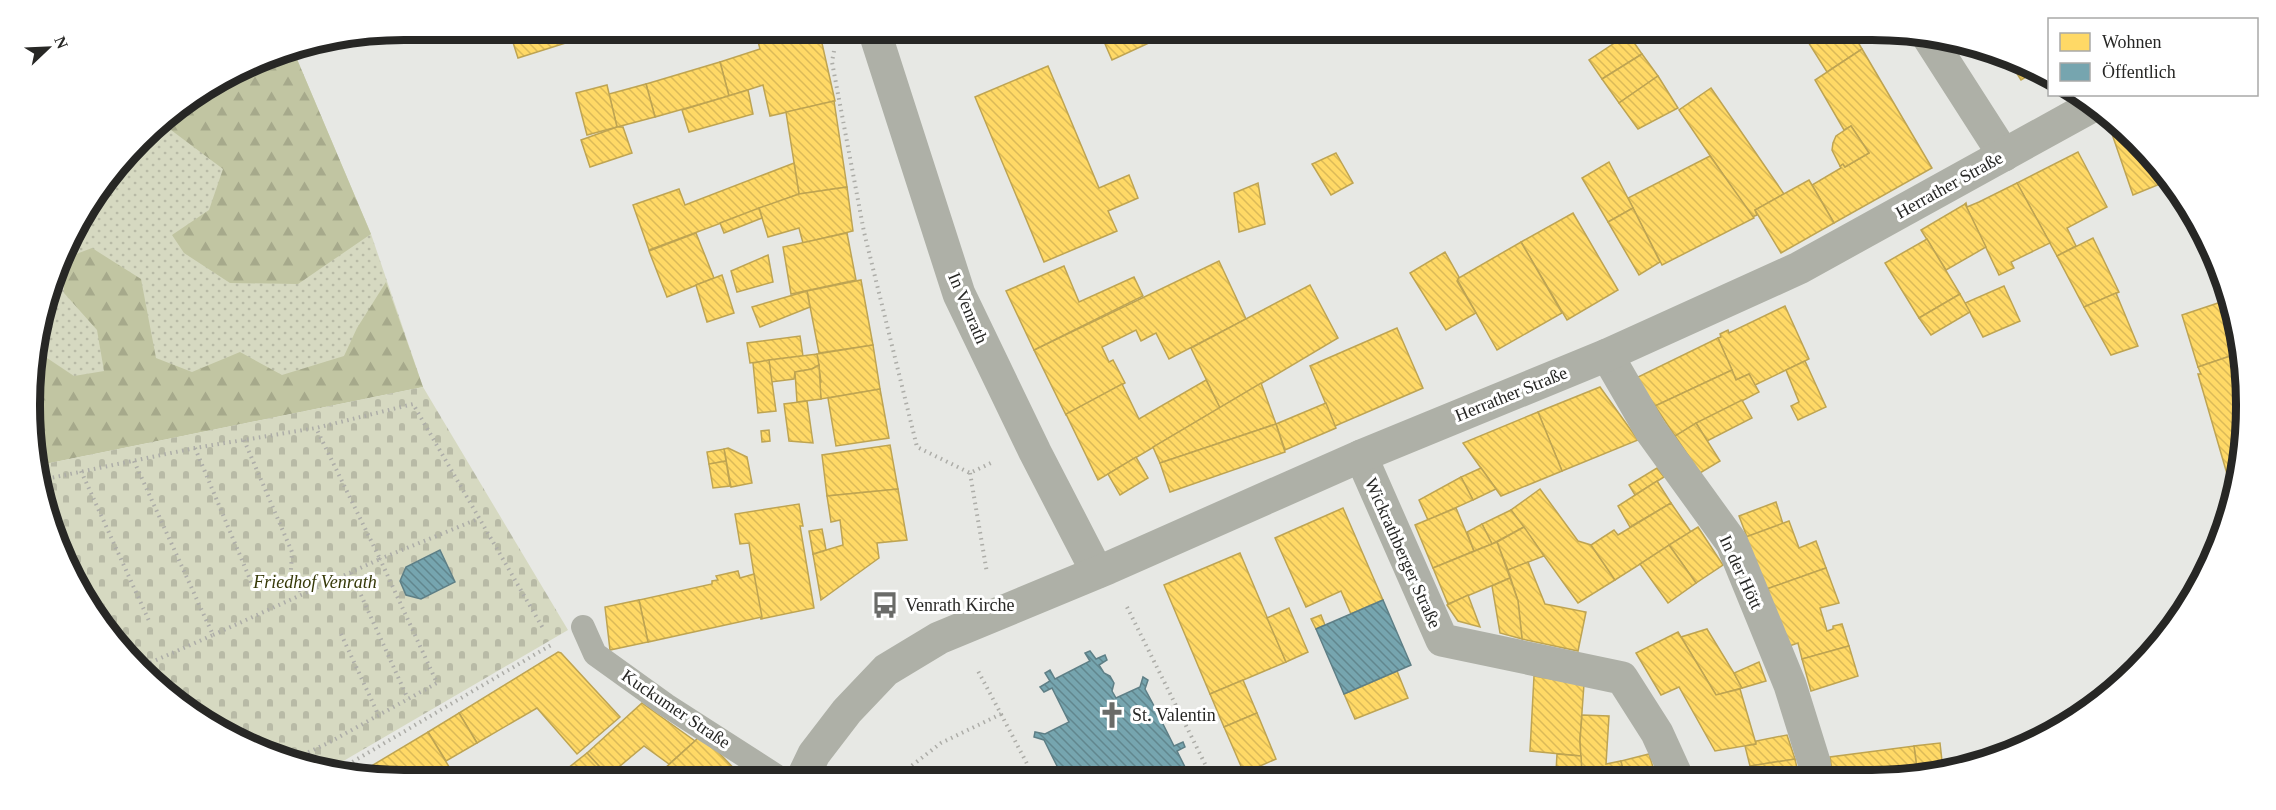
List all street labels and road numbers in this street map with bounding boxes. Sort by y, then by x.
street label: Herrather Straße [1892,147,2006,223]
street label: In Venrath [944,270,992,346]
street label: Herrather Straße [1452,362,1570,426]
street label: Wickrathberger Straße [1361,475,1445,631]
street label: In der Hött [1715,532,1767,612]
street label: Kuckumer Straße [618,665,734,753]

